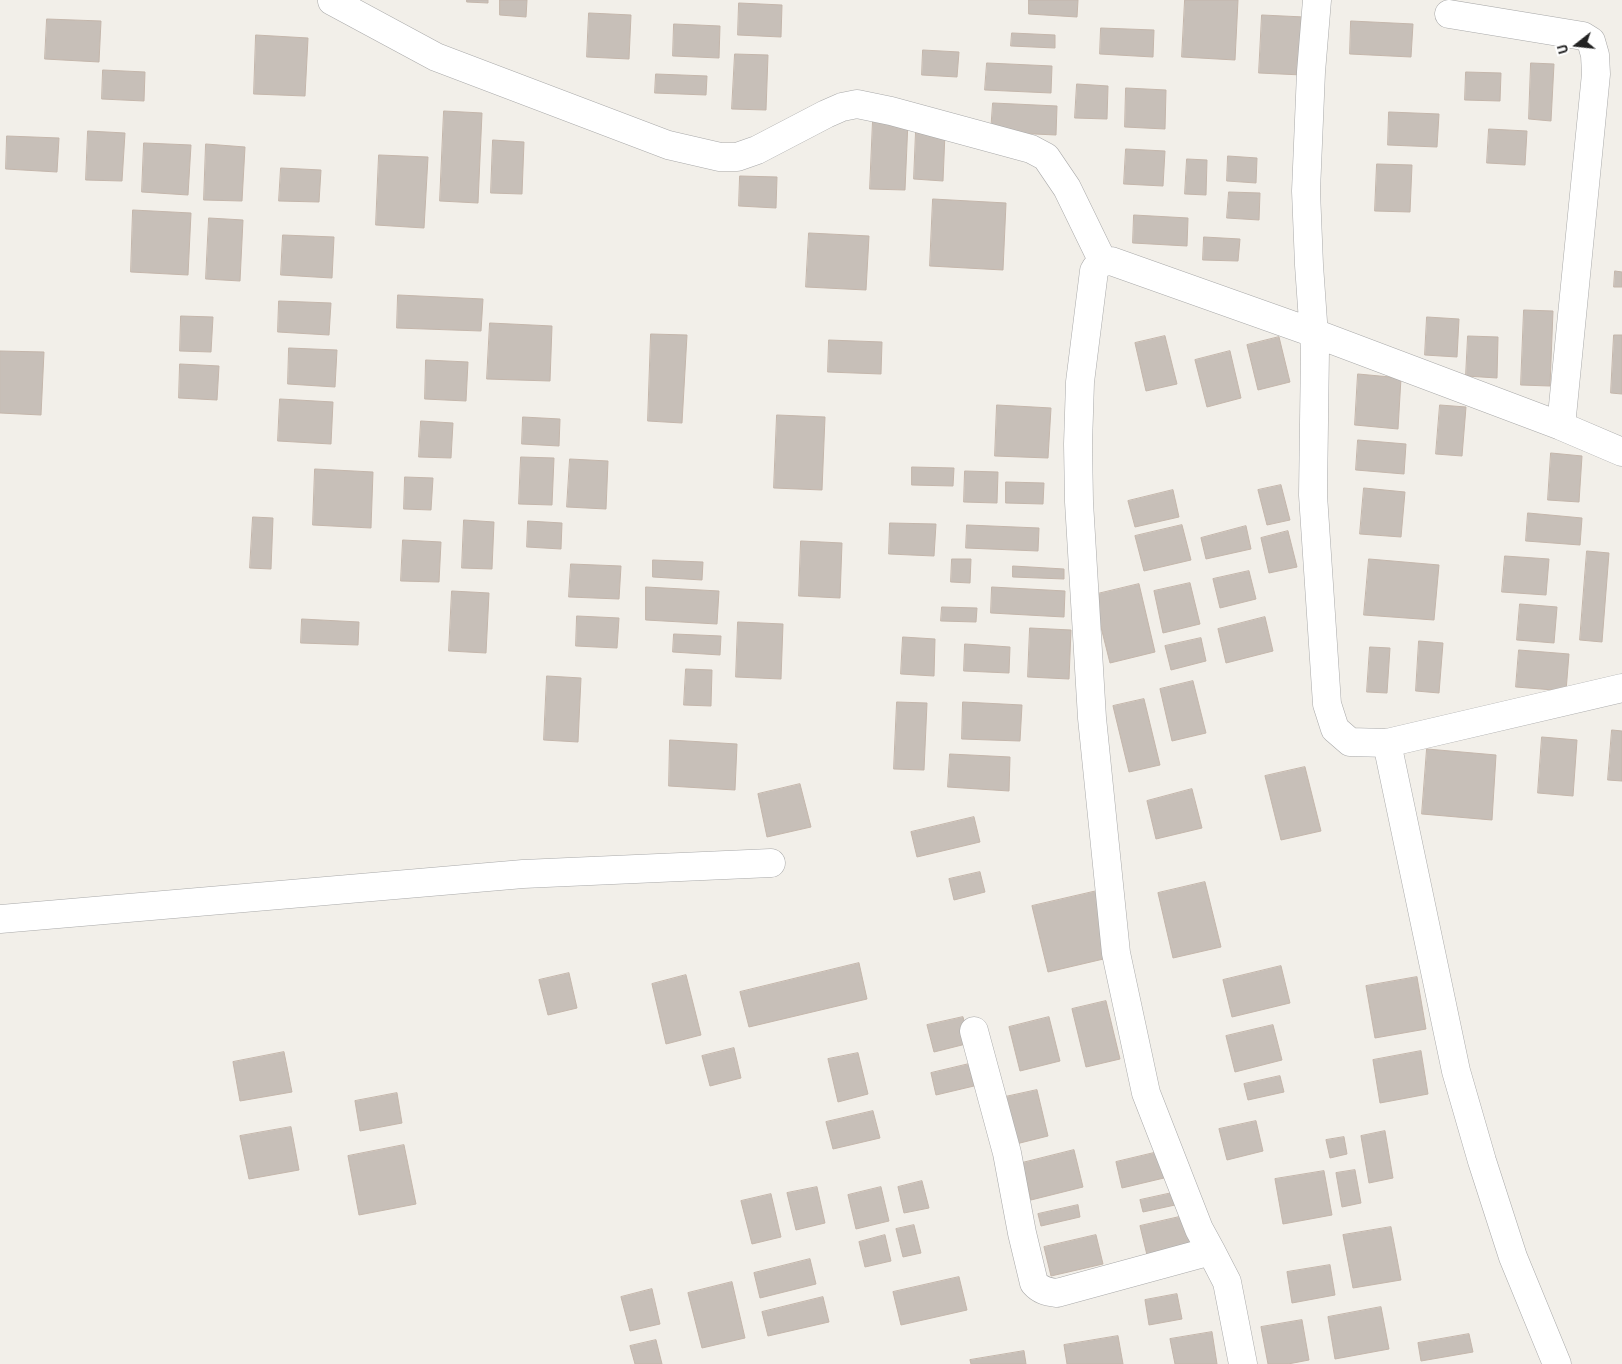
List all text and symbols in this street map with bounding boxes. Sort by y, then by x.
north arrow [1552,20,1602,70]
text: U [1553,42,1572,56]

